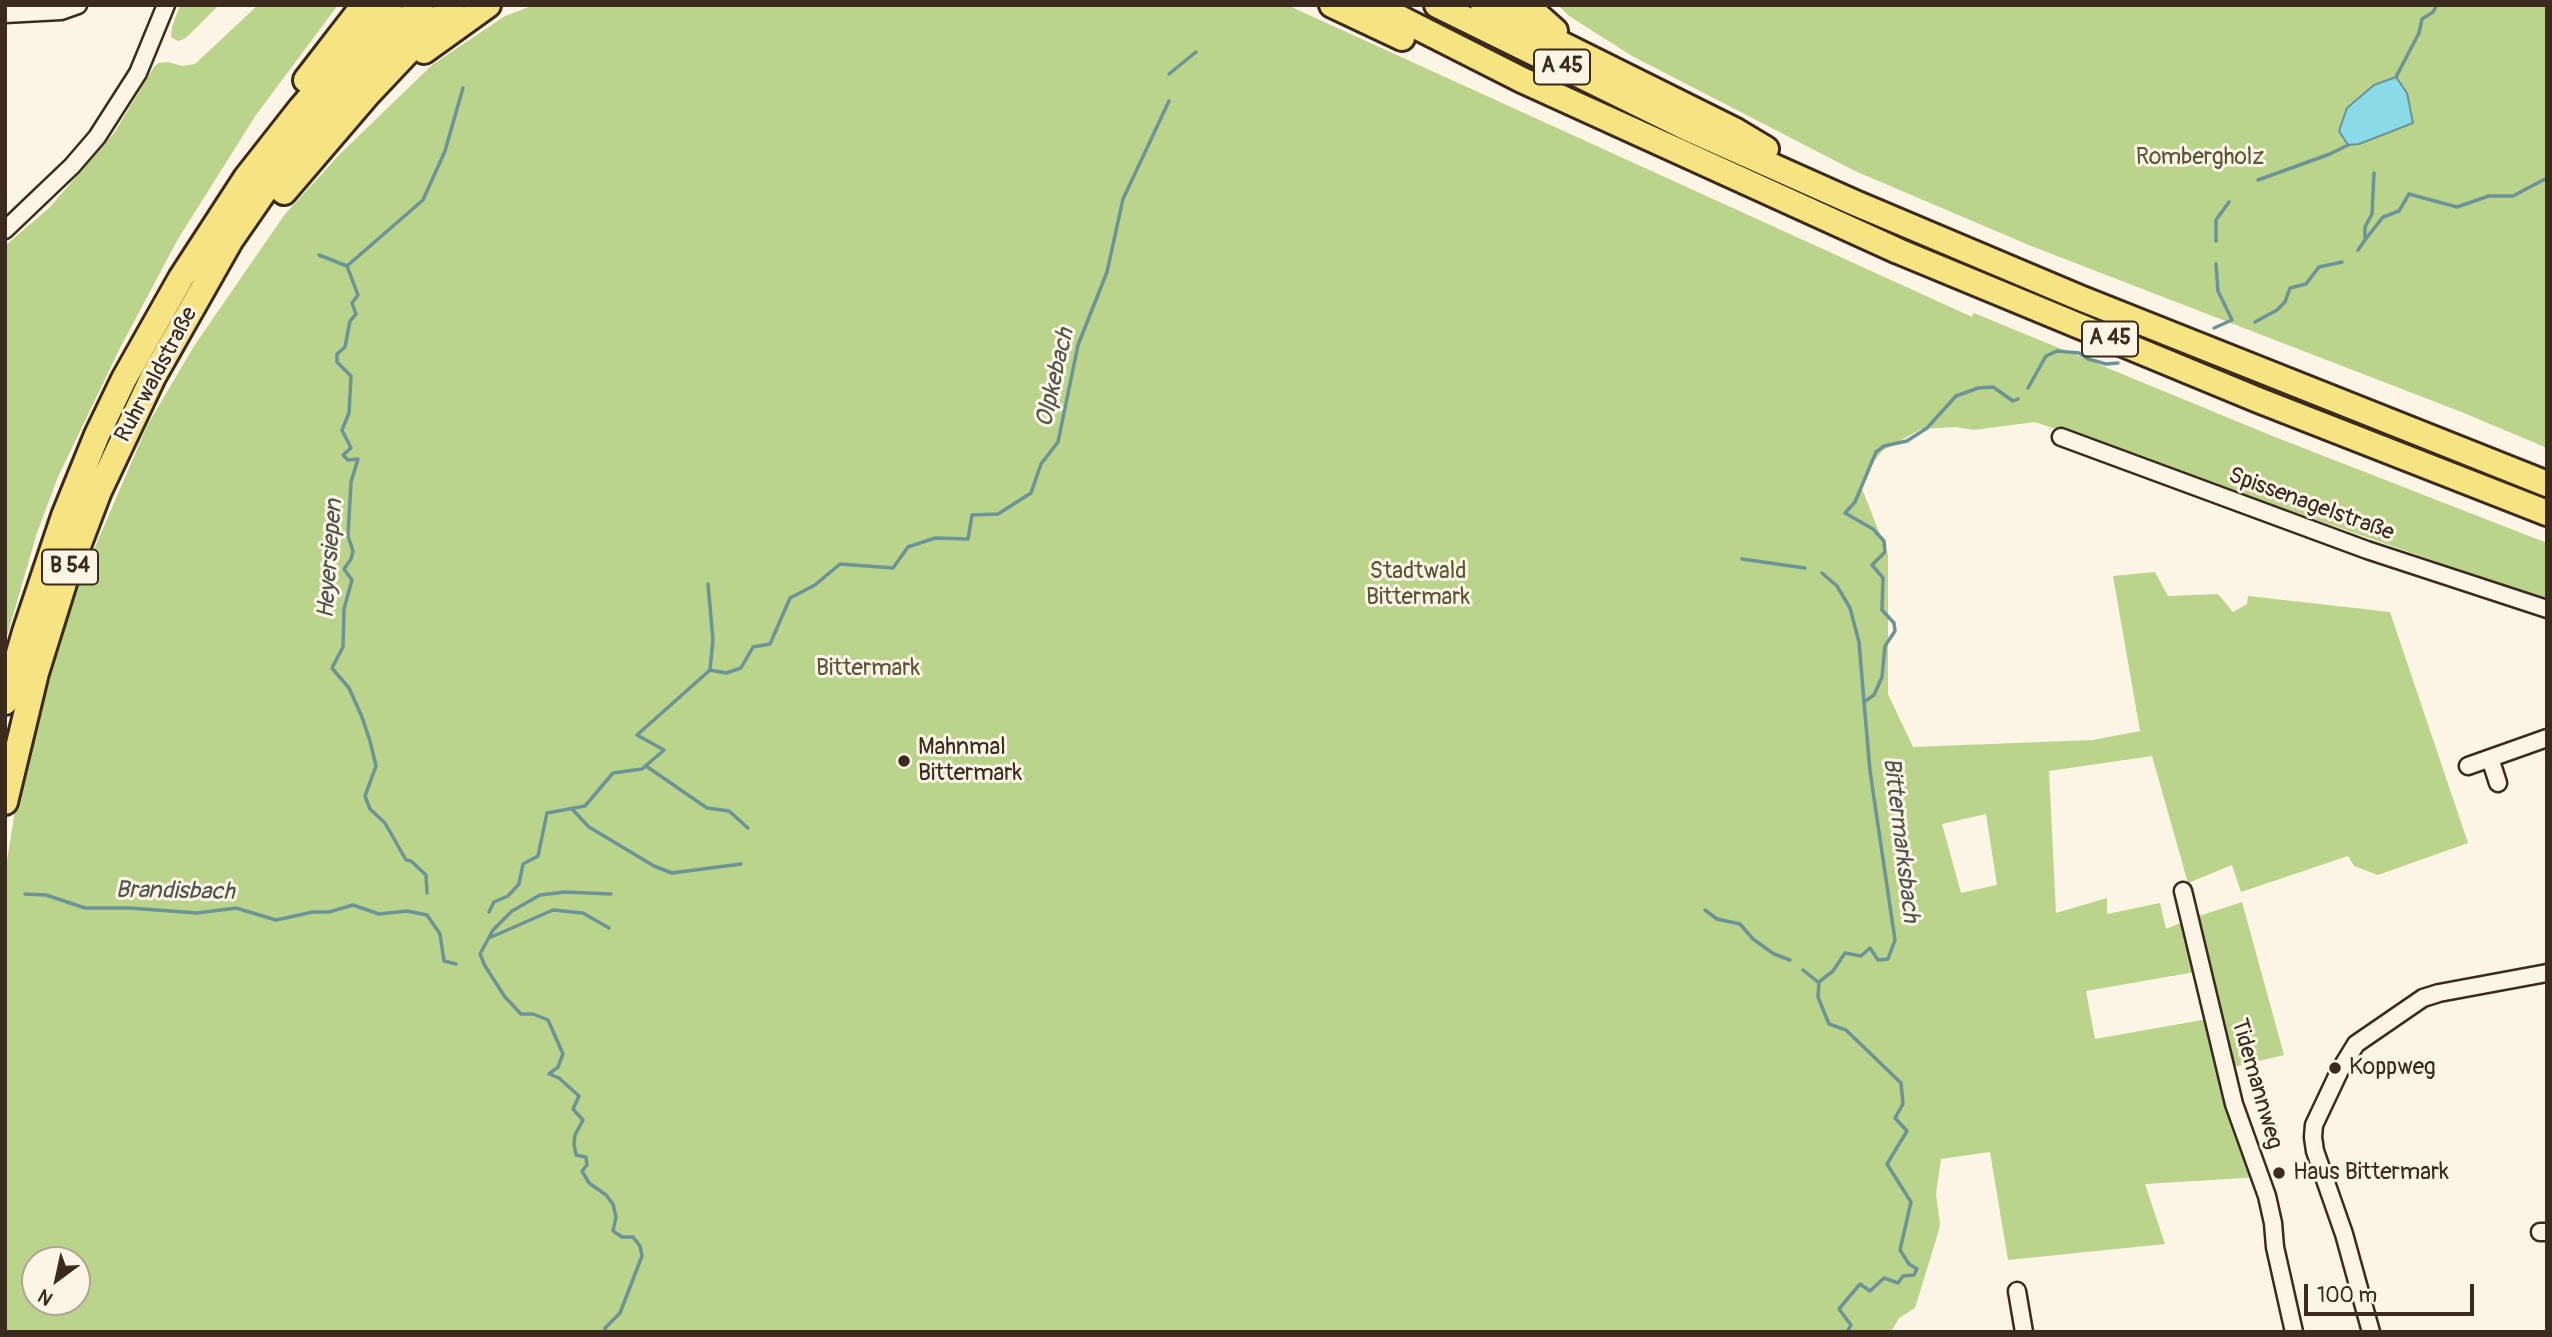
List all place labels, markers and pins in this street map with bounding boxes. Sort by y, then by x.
place label: Mahnmal Bittermark [918,734,1022,788]
marker: Mahnmal Bittermark [896,753,912,769]
place label: Koppweg [2349,1054,2436,1082]
marker: Koppweg [2327,1060,2343,1076]
place label: Haus Bittermark [2293,1159,2449,1187]
marker: Haus Bittermark [2271,1165,2287,1181]

